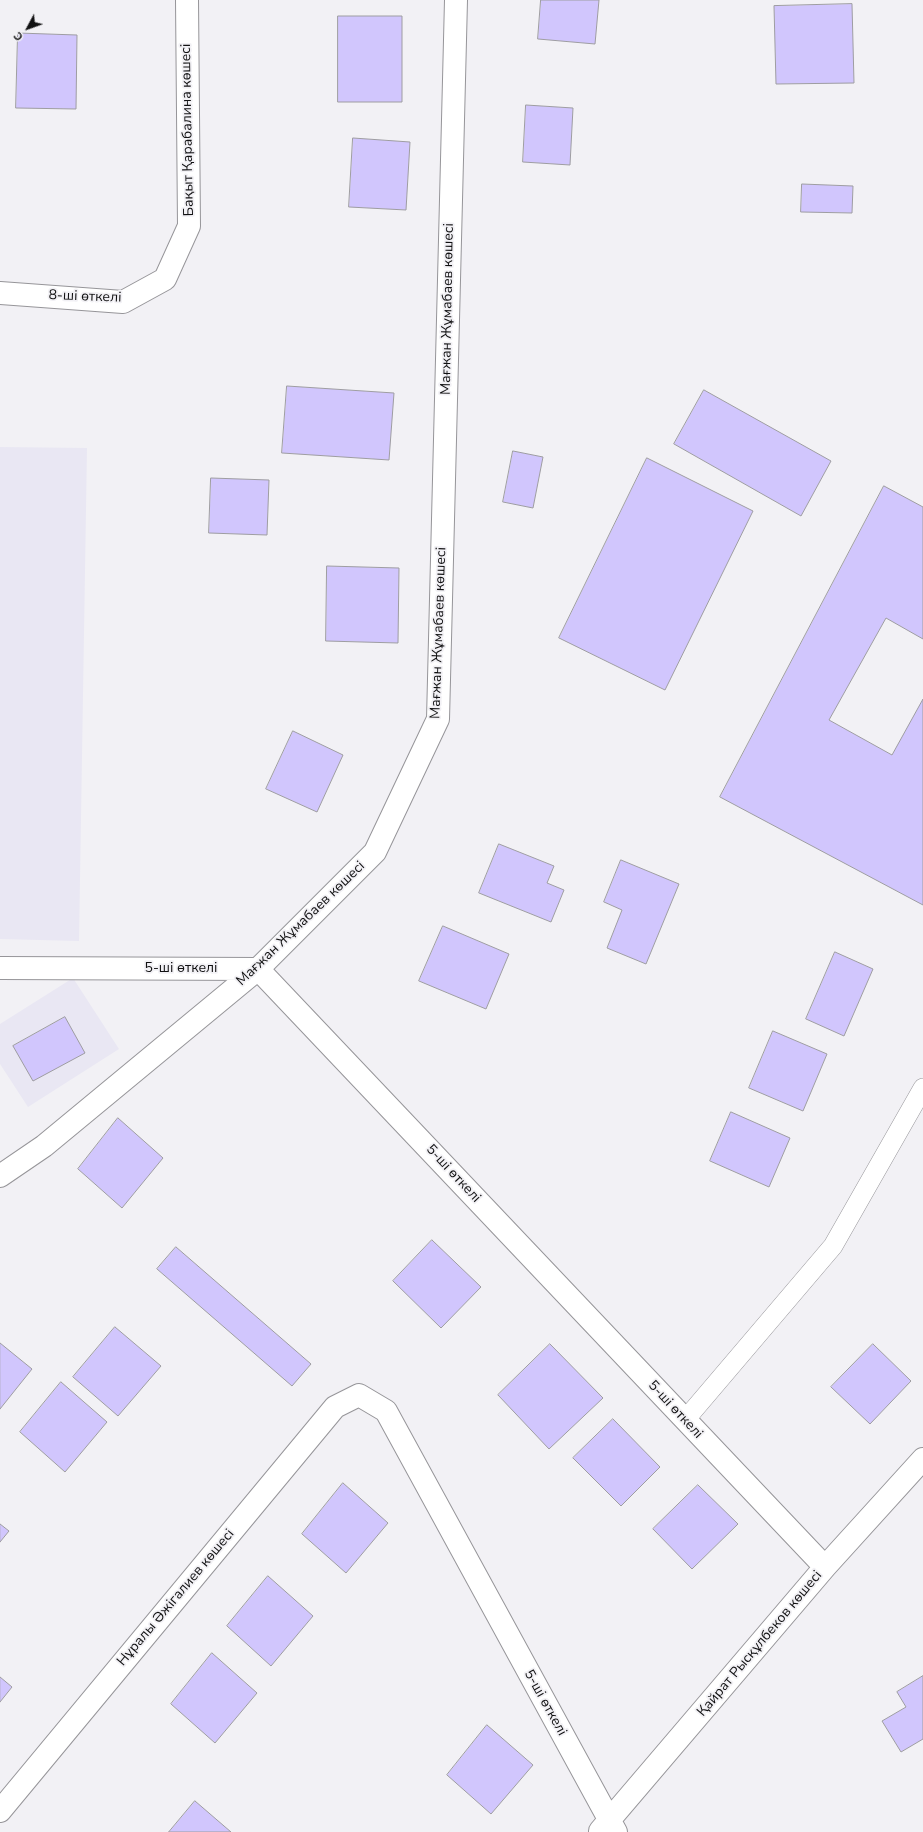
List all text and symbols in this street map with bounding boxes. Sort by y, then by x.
north arrow [8,8,48,48]
text: С [10,28,27,44]
street label: Бақыт Қарабалина көшесі [178,44,198,216]
street label: Мағжан Жұмабаев көшесі [438,223,458,395]
street label: 8-ші өткелі [48,287,122,307]
street label: Мағжан Жұмабаев көшесі [428,547,450,719]
street label: Мағжан Жұмабаев көшесі [233,858,369,990]
street label: 5-ші өткелі [144,961,218,977]
street label: 5-ші өткелі [422,1142,484,1206]
street label: 5-ші өткелі [644,1378,706,1442]
street label: Нұралы Әжiгалиев көшесi [114,1526,238,1670]
street label: Қайрат Рысқұлбеков көшесі [694,1568,826,1720]
street label: 5-ші өткелі [520,1667,570,1739]

